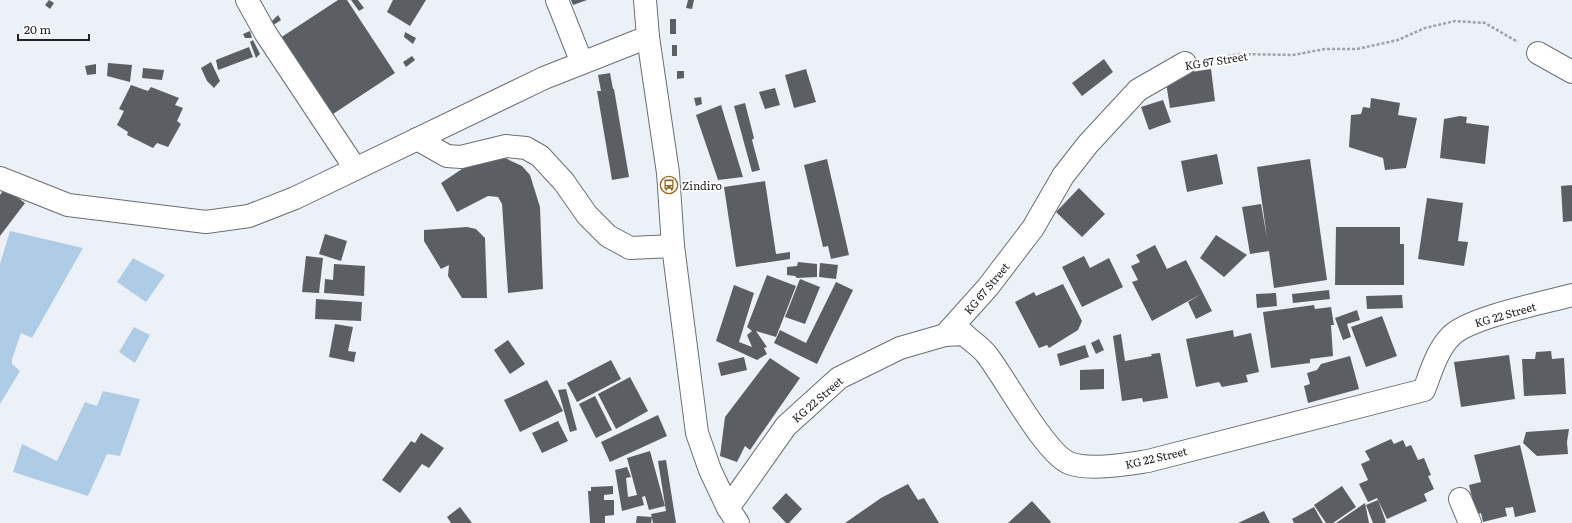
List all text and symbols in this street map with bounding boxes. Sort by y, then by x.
scale bar [18,16,89,42]
text: 20 m [24,20,51,38]
street label: KG 67 Street [1183,47,1249,73]
bus stop icon: Zindiro [659,175,679,195]
place label: Zindiro [682,177,722,193]
street label: KG 67 Street [959,258,1013,317]
street label: KG 22 Street [1472,297,1538,330]
street label: KG 22 Street [788,372,846,426]
street label: KG 22 Street [1123,442,1189,472]

